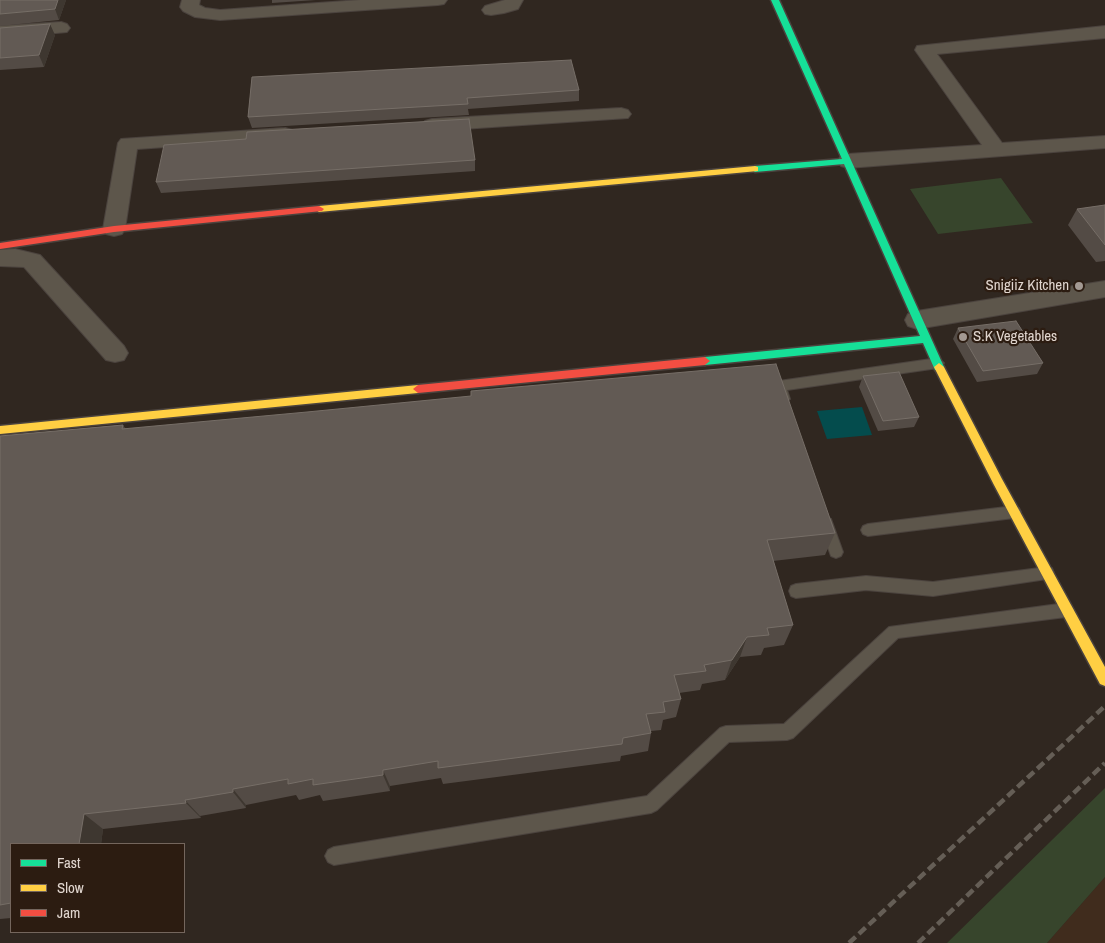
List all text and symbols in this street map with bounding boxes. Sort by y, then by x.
place label: Snigiiz Kitchen [986,277,1069,295]
marker: Snigiiz Kitchen [1073,280,1085,292]
place label: S.K Vegetables [973,328,1057,346]
marker: S.K Vegetables [957,331,969,343]
legend [10,843,185,933]
text: Fast [57,852,80,873]
text: Slow [57,877,84,898]
text: Jam [57,902,80,923]

